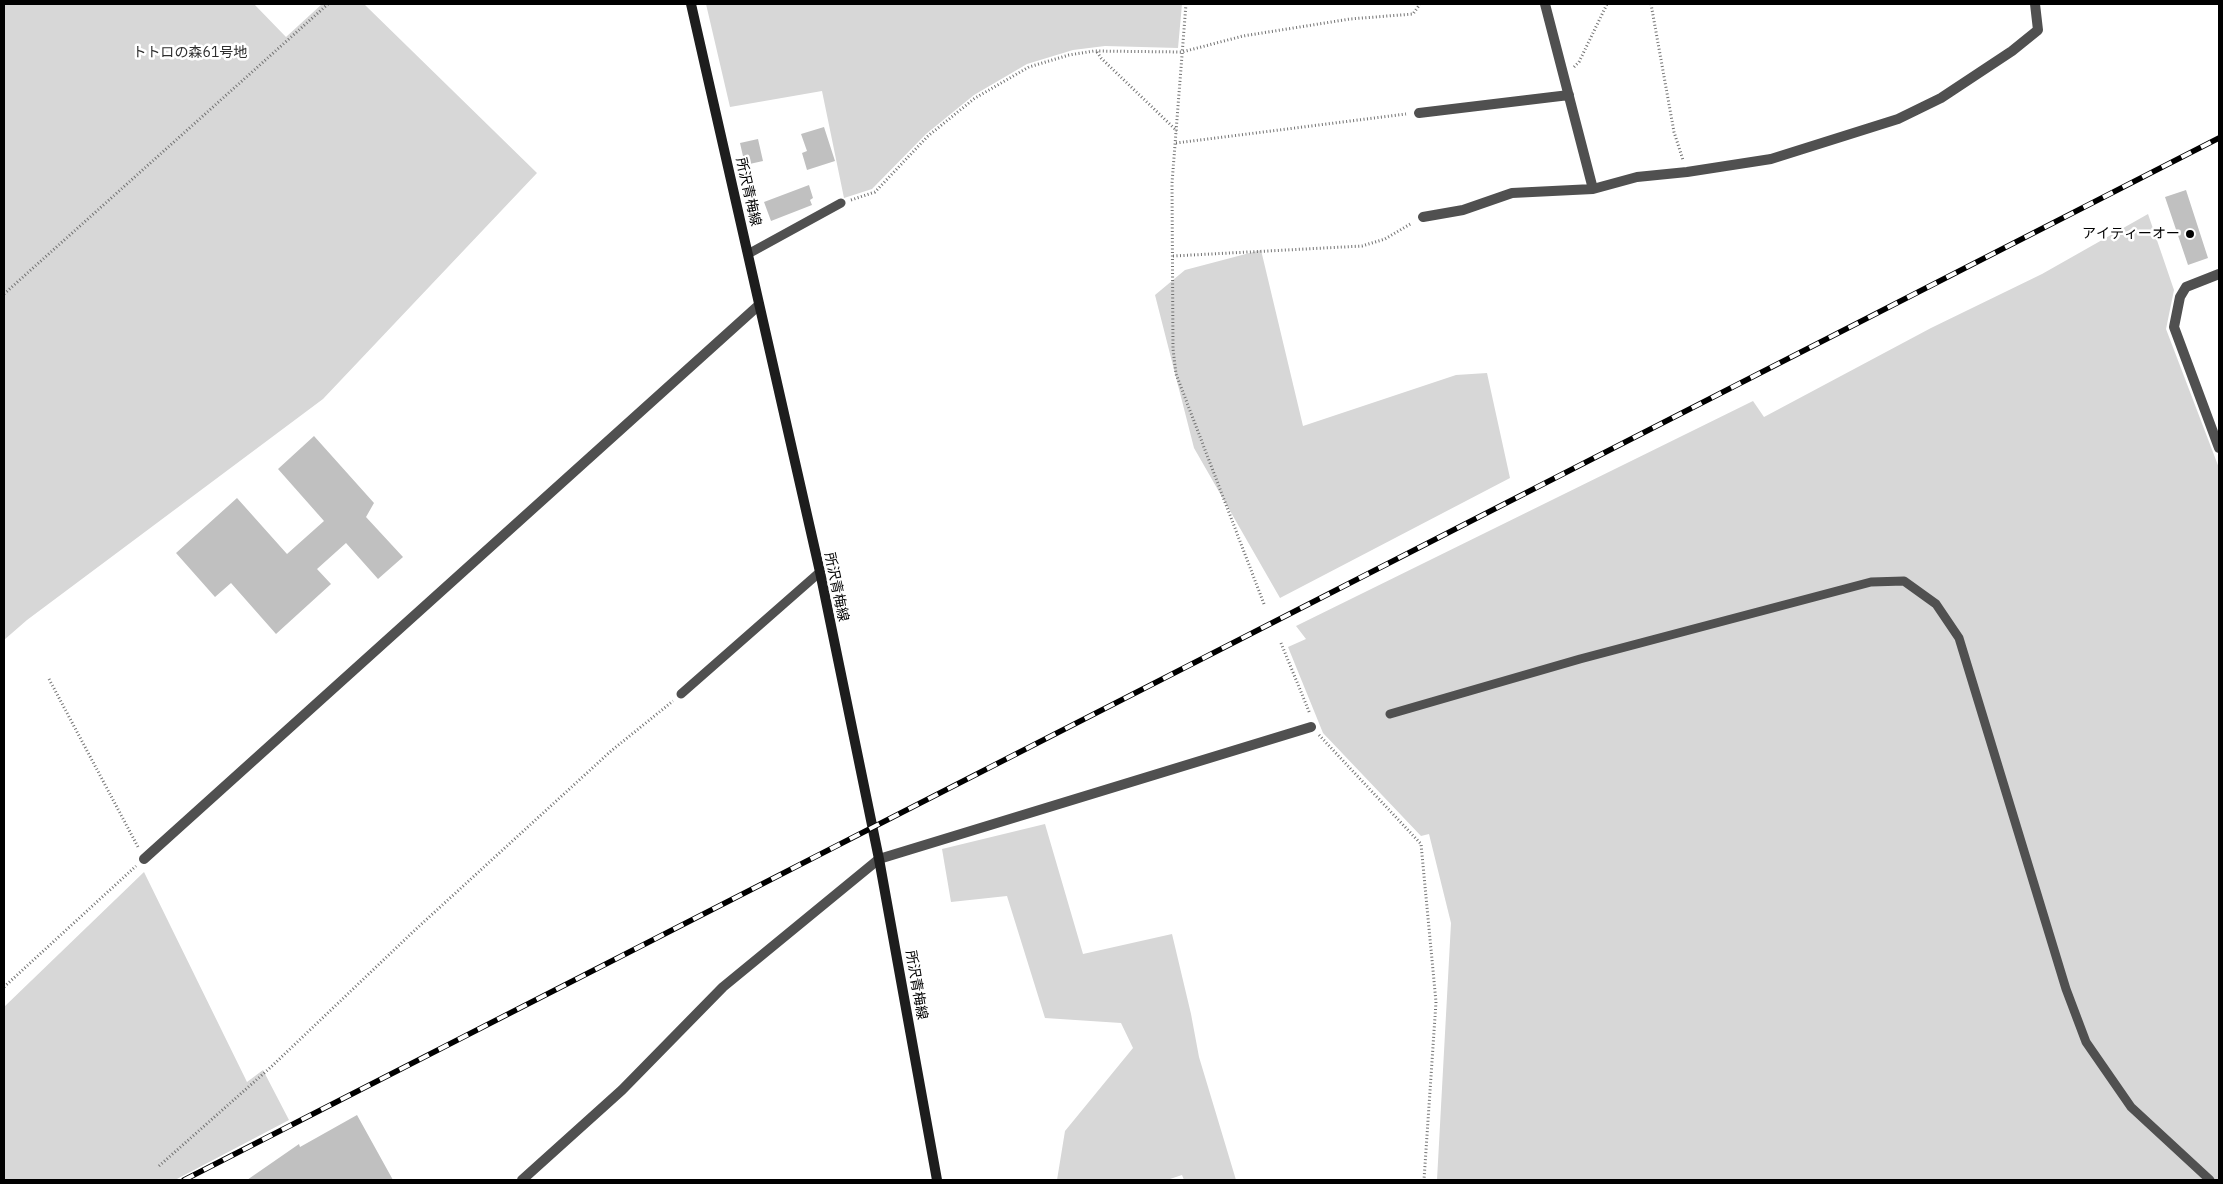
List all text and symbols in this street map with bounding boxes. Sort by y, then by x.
park label: トトロの森61号地 [133,45,247,61]
street label: 所沢青梅線 [732,156,764,228]
place label: アイティーオー [2082,226,2180,242]
marker: アイティーオー [2184,228,2196,240]
street label: 所沢青梅線 [821,551,851,623]
street label: 所沢青梅線 [902,949,930,1021]

